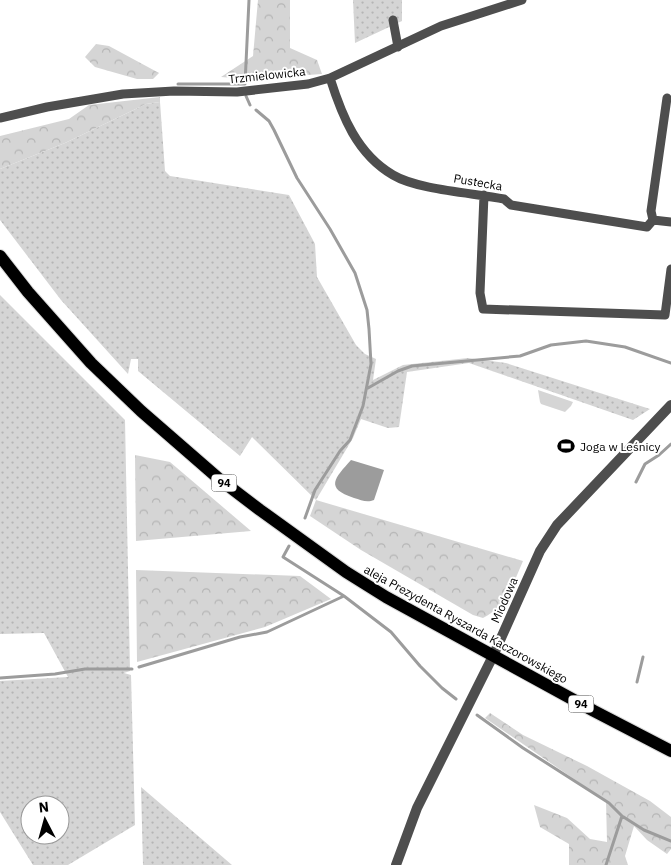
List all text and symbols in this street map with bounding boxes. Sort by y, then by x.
street label: Trzmielowicka [228,63,307,86]
street label: Pustecka [452,170,504,194]
sports icon: Joga w Leśnicy [556,436,576,456]
place label: Joga w Leśnicy [580,439,661,454]
road number: 94 [212,474,236,492]
street label: aleja Prezydenta Ryszarda Kaczorowskiego [362,562,571,687]
street label: Miodowa [487,574,521,625]
road number: 94 [568,696,594,712]
north arrow [20,795,70,845]
text: N [38,798,50,817]

